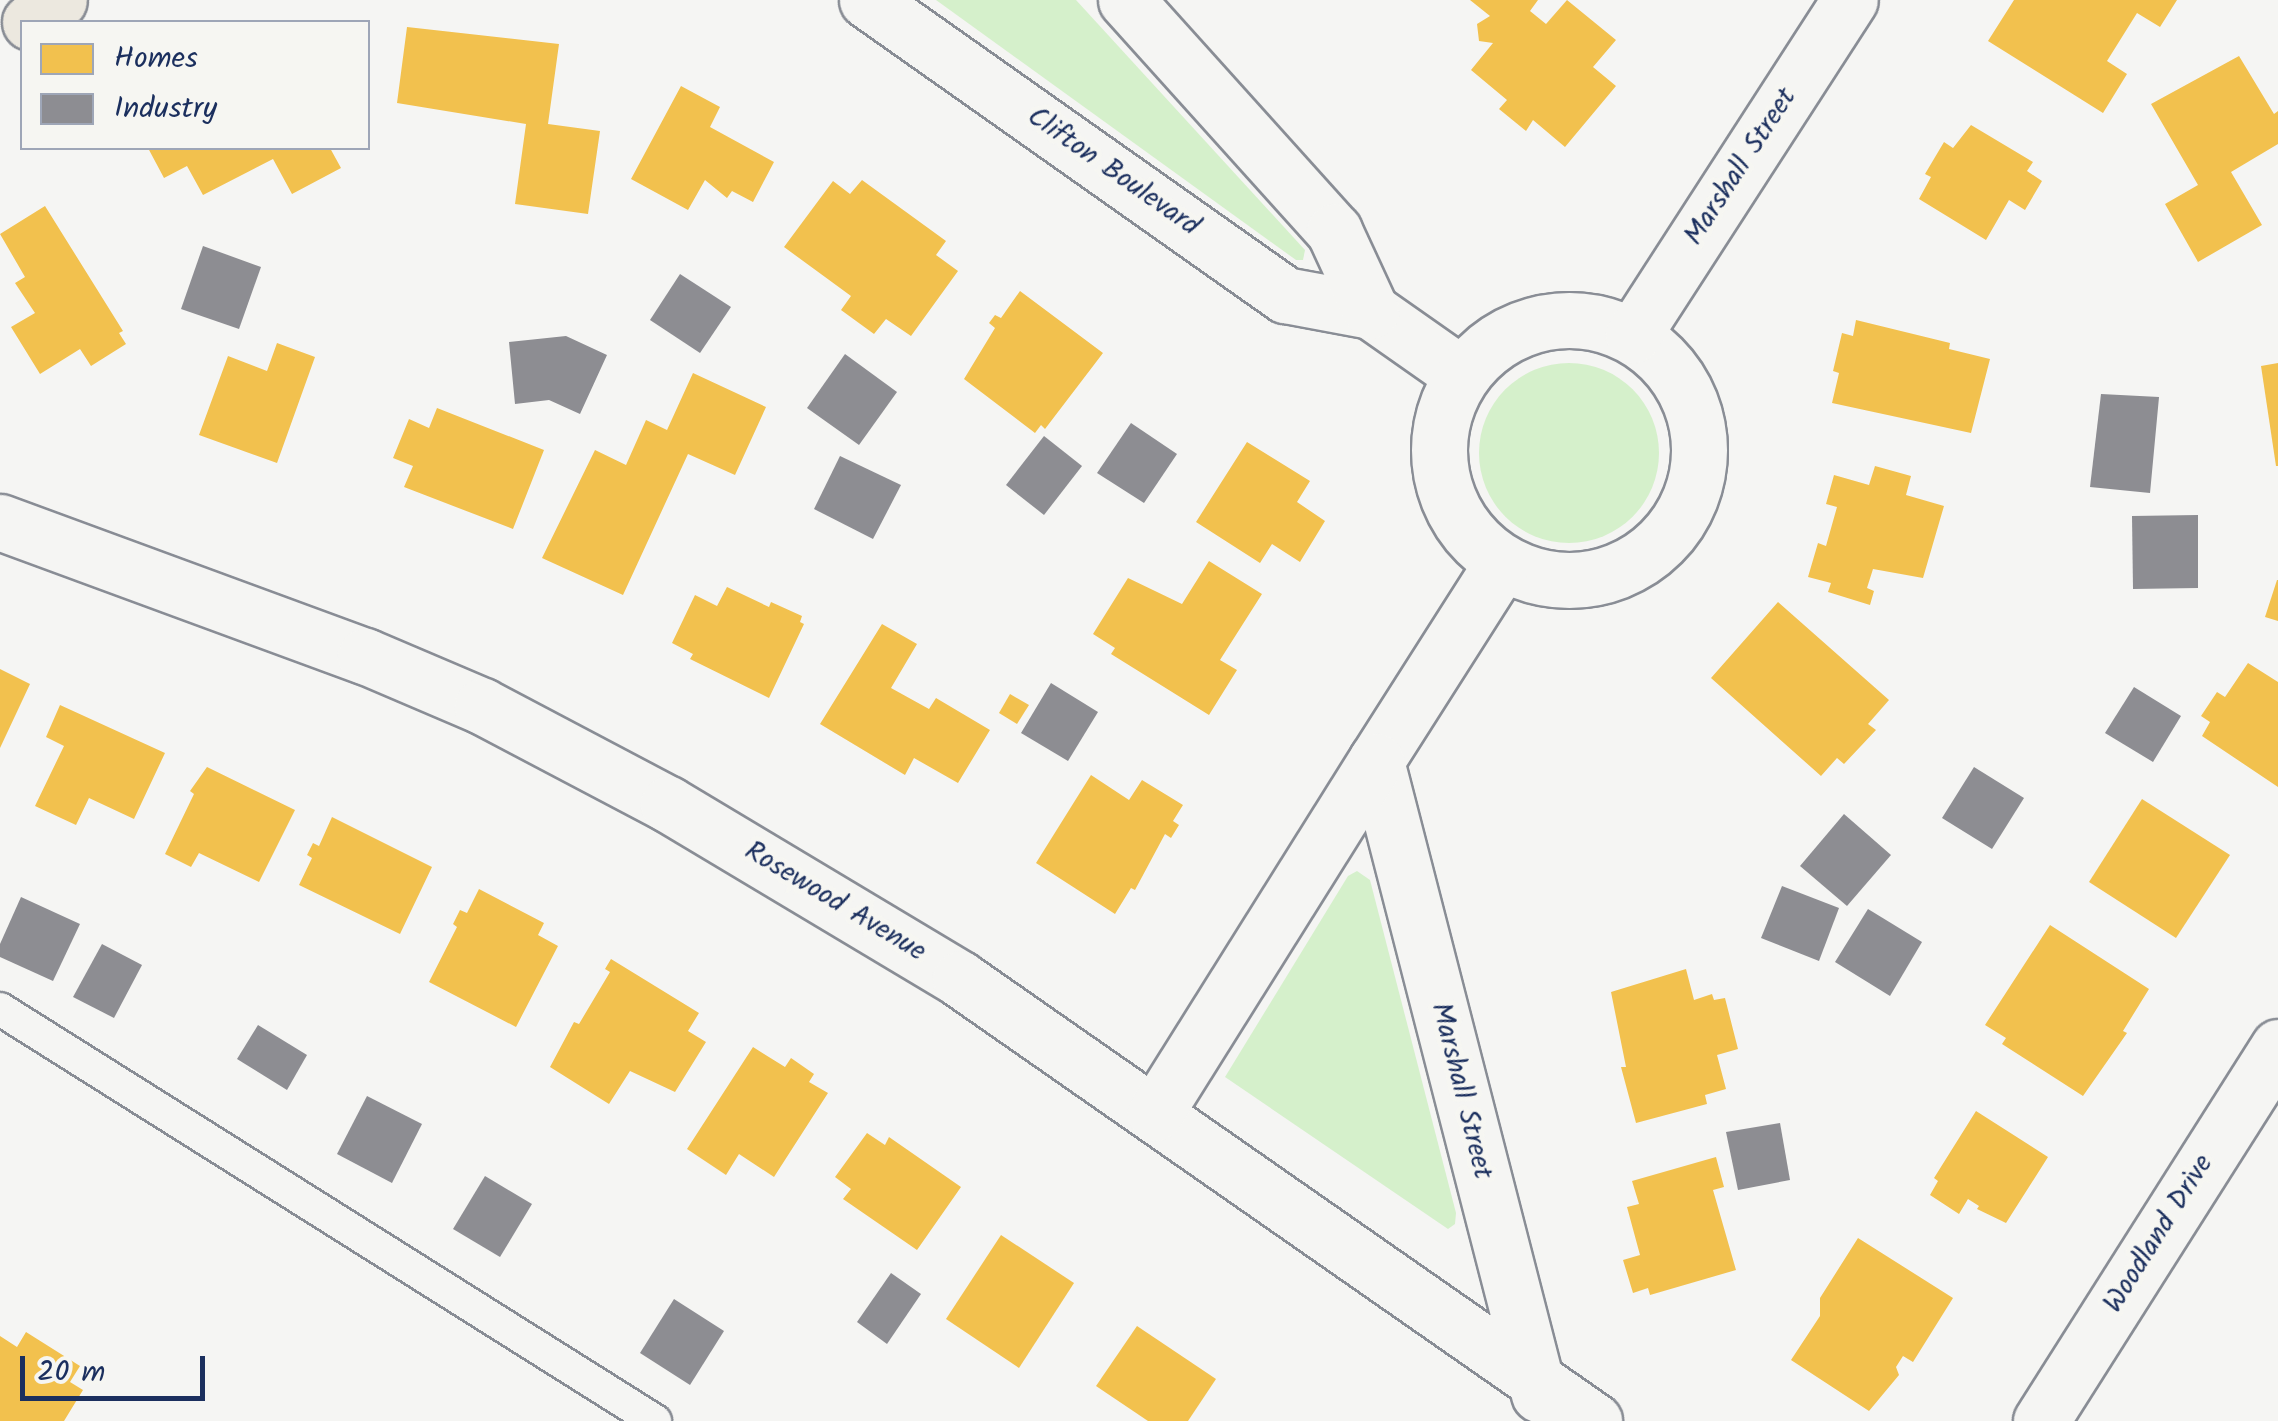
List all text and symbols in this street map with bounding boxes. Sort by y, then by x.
legend [20,20,370,150]
text: Homes [114,35,198,83]
street label: Marshall Street [1678,82,1804,252]
text: Industry [114,85,217,133]
street label: Clifton Boulevard [1021,100,1205,244]
street label: Rosewood Avenue [738,835,932,969]
street label: Marshall Street [1423,999,1499,1183]
street label: Woodland Drive [2097,1149,2221,1319]
scale bar [25,1336,210,1398]
text: 20 m [37,1349,105,1397]

